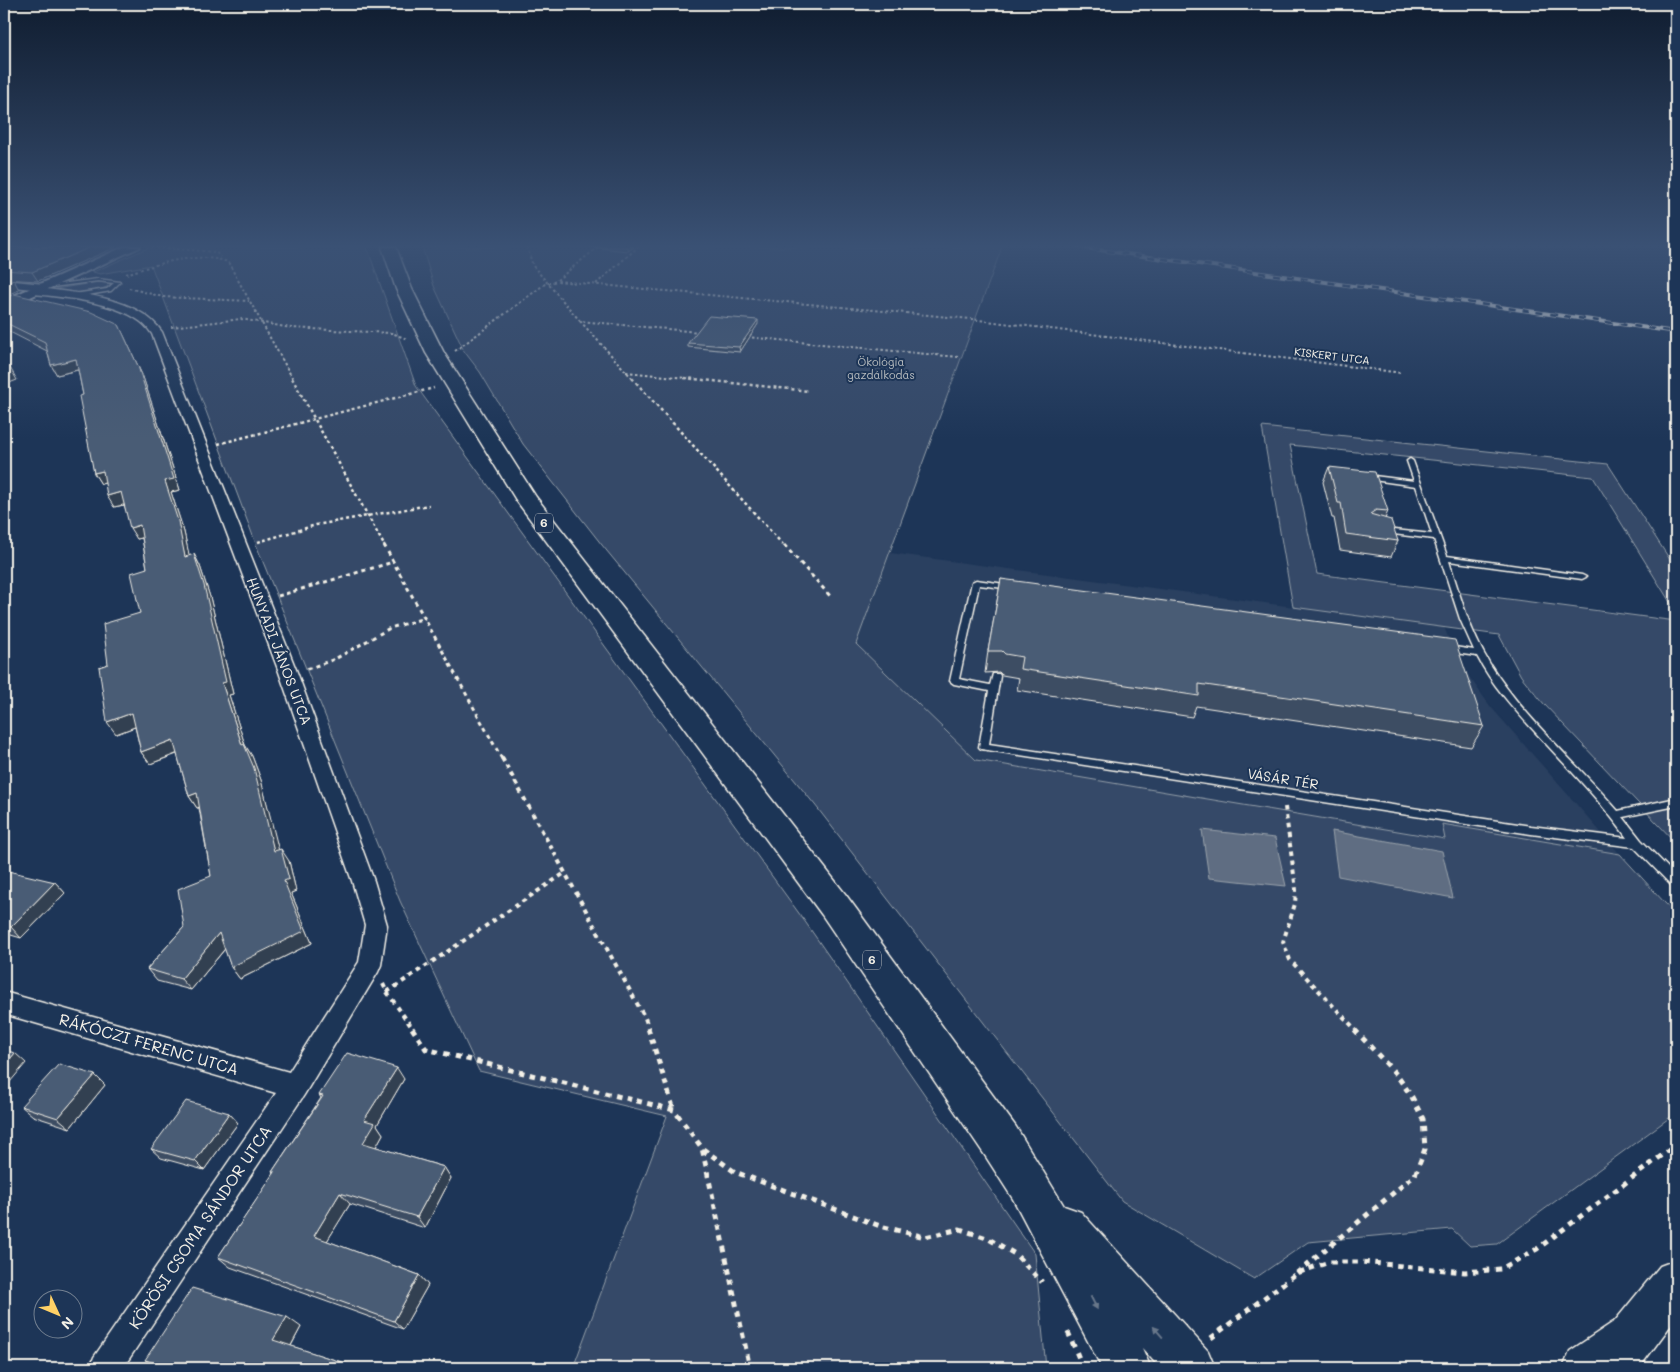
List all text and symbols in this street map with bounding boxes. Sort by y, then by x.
street label: KISKERT UTCA [1293,343,1371,368]
park label: Ökológia gazdálkodás [847,354,915,382]
road number: 6 [535,514,553,532]
street label: HUNYADI JÁNOS UTCA [243,574,316,727]
street label: VÁSÁR TÉR [1246,764,1320,794]
road number: 6 [863,950,881,970]
street label: RÁKÓCZI FERENC UTCA [57,1008,241,1079]
street label: KÖRÖSI CSOMA SÁNDOR UTCA [123,1121,276,1333]
north arrow [32,1290,82,1340]
one-way arrow [1090,1296,1098,1310]
text: N [57,1313,78,1334]
one-way arrow [1153,1326,1164,1339]

